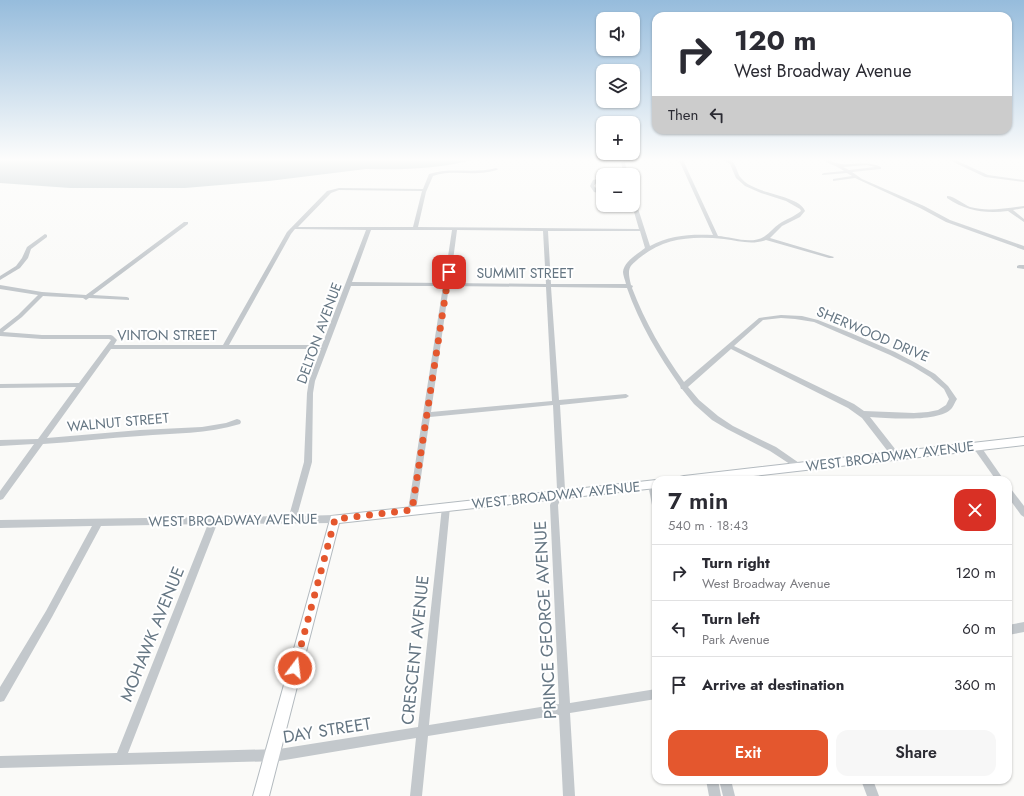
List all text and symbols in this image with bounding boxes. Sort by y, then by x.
map controls [596,12,640,212]
button: sound [596,12,640,56]
text: 120 m [734,20,817,61]
icon: right [668,28,720,80]
text: West Broadway Avenue [734,58,912,84]
button: layers [596,64,640,108]
text: Then [668,104,698,126]
icon: left [706,104,728,126]
button: + [596,116,640,160]
button: − [596,168,640,212]
pin [432,255,466,289]
icon: arrive [438,261,460,283]
street label: SUMMIT STREET [476,263,574,283]
street label: DELTON AVENUE [291,280,347,386]
street label: SHERWOOD DRIVE [814,301,932,367]
street label: VINTON STREET [117,325,217,345]
street label: WALNUT STREET [66,408,170,436]
street label: WEST BROADWAY AVENUE [805,436,975,476]
street label: WEST BROADWAY AVENUE [471,476,641,514]
text: 7 min [668,483,728,518]
button: close [954,489,996,531]
street label: WEST BROADWAY AVENUE [148,509,318,531]
text: 540 m · 18:43 [668,516,748,535]
street label: PRINCE GEORGE AVENUE [528,520,562,720]
text: Turn right [702,552,770,574]
icon: right [668,562,690,584]
text: 120 m [956,562,996,584]
street label: MOHAWK AVENUE [114,563,190,705]
street label: CRESCENT AVENUE [395,574,435,726]
text: West Broadway Avenue [702,574,830,593]
text: Turn left [702,608,760,630]
icon: left [668,618,690,640]
text: 60 m [962,618,996,640]
text: Park Avenue [702,630,770,649]
position arrow [274,647,316,689]
icon: arrive [668,674,690,696]
text: Arrive at destination [702,674,844,696]
text: 360 m [954,674,996,696]
street label: DAY STREET [281,711,373,749]
button: Exit [668,730,828,776]
button: Share [836,730,996,776]

